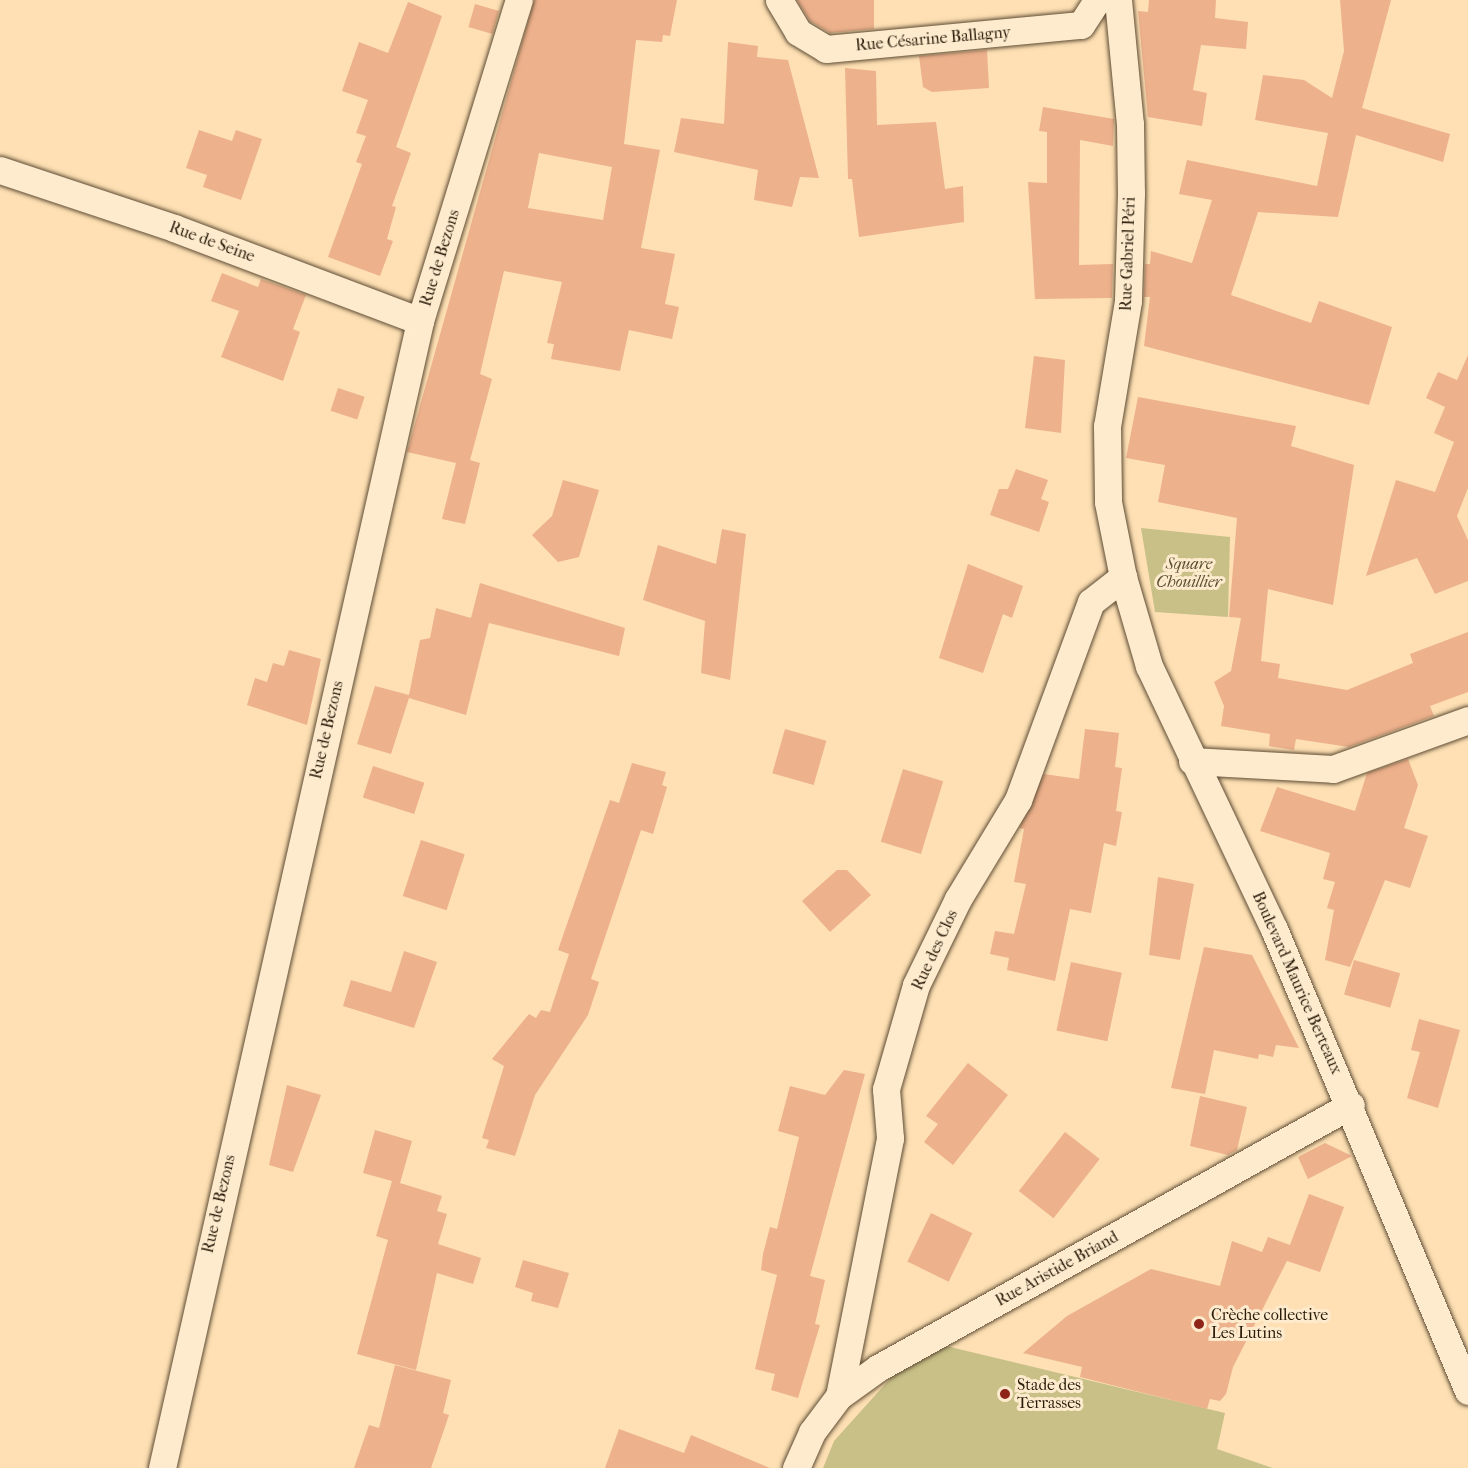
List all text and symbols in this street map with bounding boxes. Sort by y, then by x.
street label: Rue Césarine Ballagny [855,23,1011,55]
street label: Rue Gabriel Péri [1116,196,1140,312]
street label: Rue de Bezons [416,207,464,309]
street label: Rue de Seine [167,218,257,266]
park label: Square Chouillier [1156,554,1222,592]
street label: Rue de Bezons [306,679,348,781]
street label: Boulevard Maurice Berteaux [1248,889,1346,1077]
street label: Rue des Clos [908,907,962,993]
street label: Rue de Bezons [198,1153,240,1255]
street label: Rue Aristide Briand [992,1227,1122,1311]
place label: Crèche collective Les Lutins [1211,1305,1328,1343]
marker: Crèche collective Les Lutins [1192,1317,1206,1331]
place label: Stade des Terrasses [1017,1375,1081,1413]
marker: Stade des Terrasses [998,1387,1012,1401]

